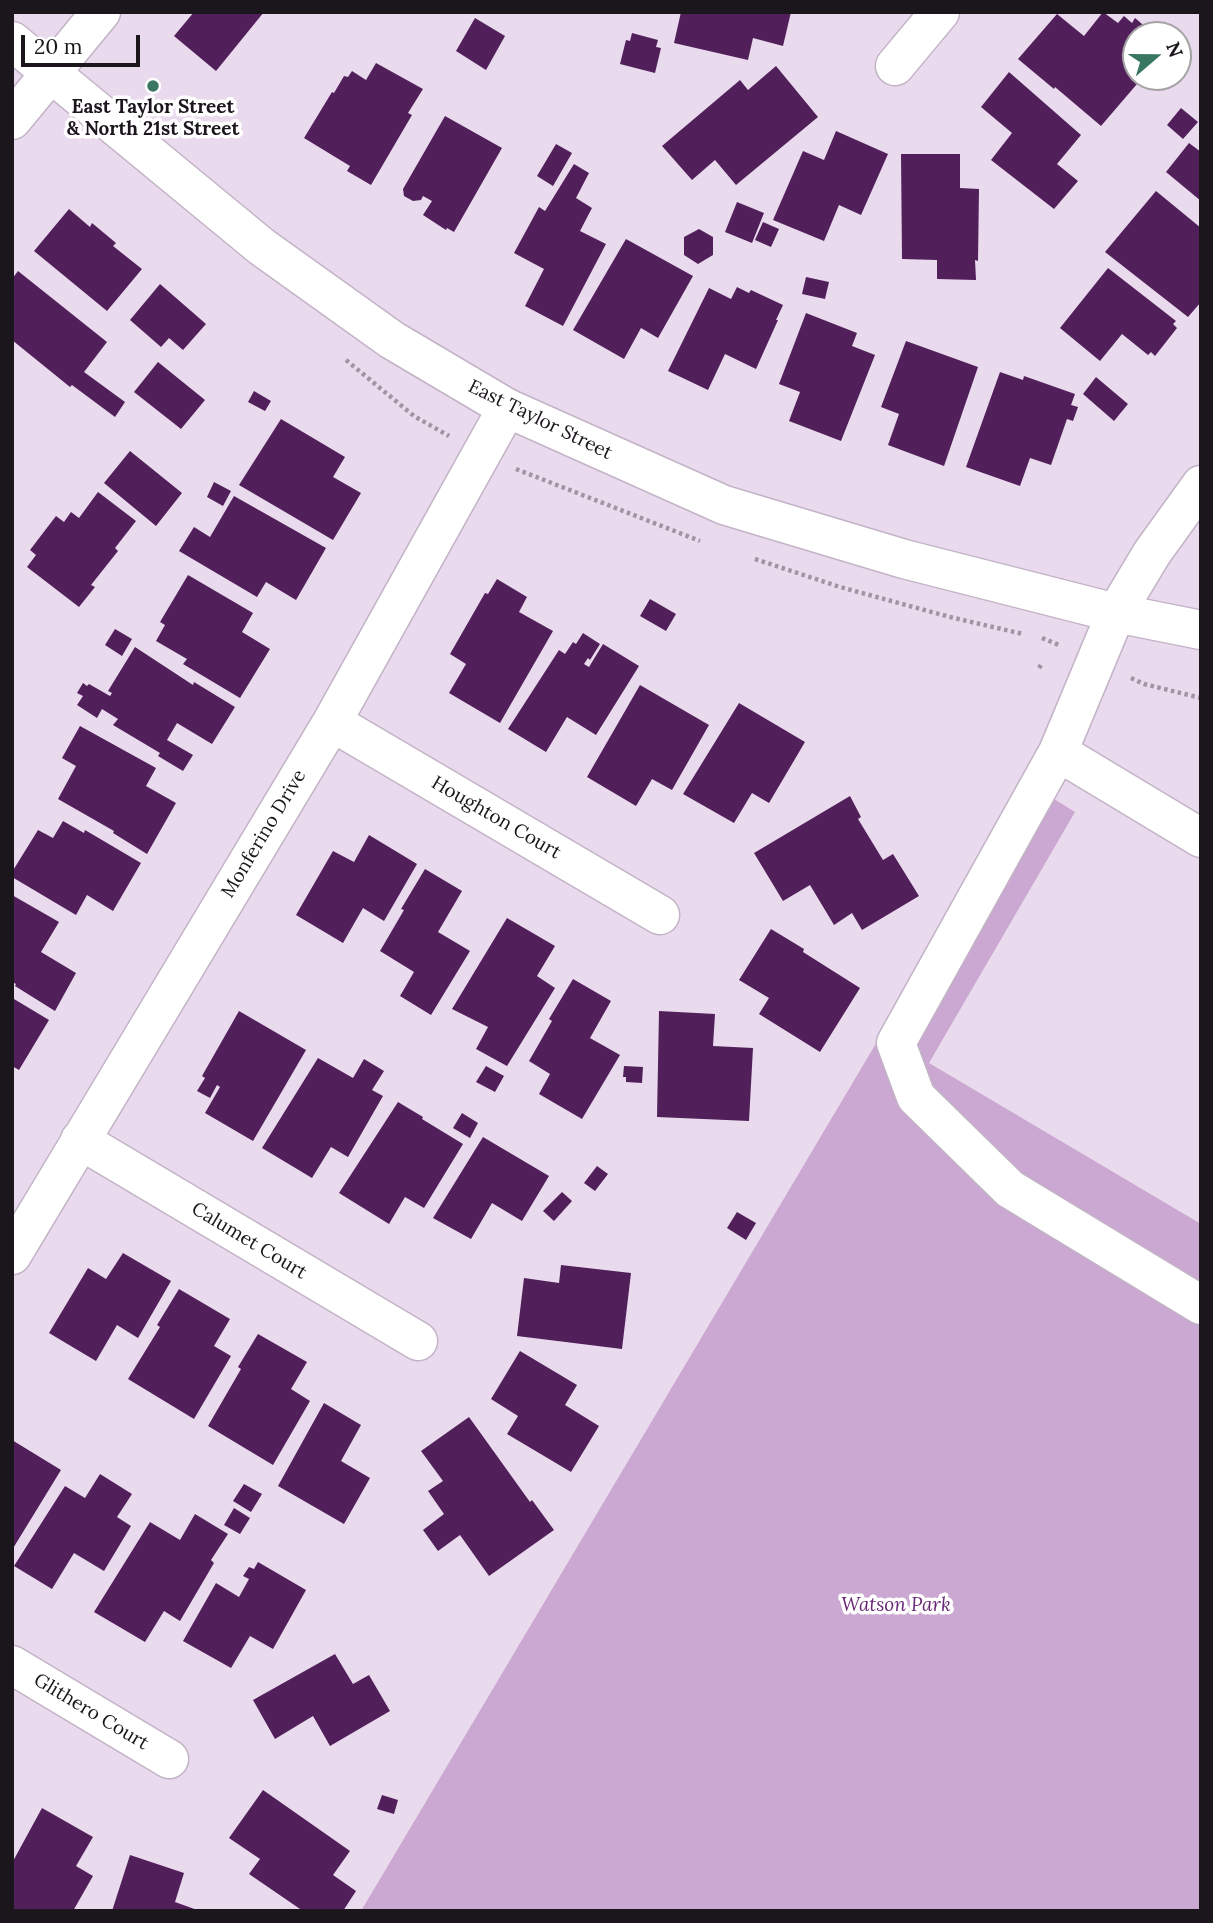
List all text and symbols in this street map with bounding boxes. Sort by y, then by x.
scale bar [24,21,144,65]
north arrow [1122,21,1192,91]
text: 20 m [34,33,83,60]
text: N [1161,38,1189,61]
marker: East Taylor Street & North 21st Street [145,78,161,94]
place label: East Taylor Street & North 21st Street [67,97,239,141]
street label: East Taylor Street [464,375,616,465]
street label: Monferino Drive [217,766,311,902]
street label: Houghton Court [427,772,565,864]
street label: Calumet Court [187,1198,311,1284]
park label: Watson Park [841,1595,951,1617]
street label: Glithero Court [29,1669,153,1755]

